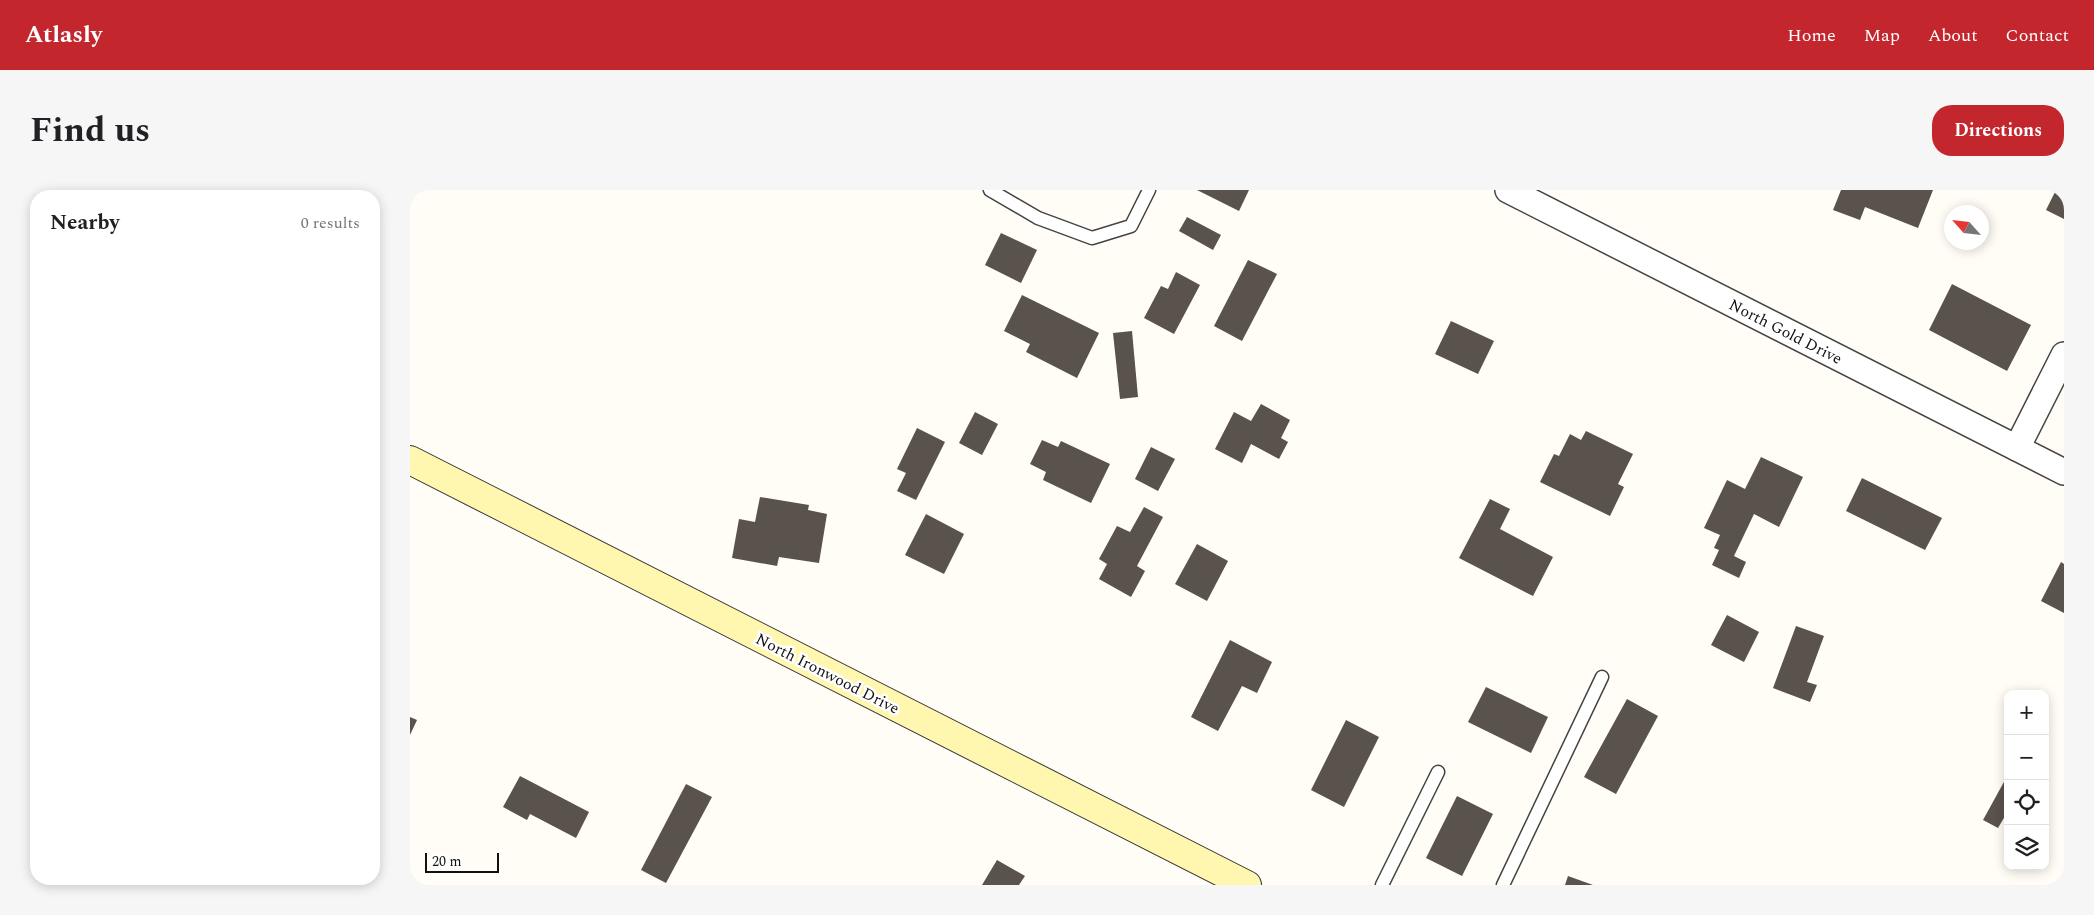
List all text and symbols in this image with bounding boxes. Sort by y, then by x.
text: Atlasly [25,17,102,53]
text: Home [1787,22,1836,49]
text: Map [1864,22,1900,49]
text: About [1928,22,1978,49]
text: Contact [2006,22,2069,49]
text: Find us [30,104,150,157]
button: Directions [1932,105,2064,156]
north arrow [1944,205,1989,250]
text: Nearby [50,207,120,239]
text: 0 results [301,211,360,235]
street label: North Gold Drive [1725,293,1846,371]
street label: North Ironwood Drive [751,627,904,721]
map controls [2004,690,2049,870]
button: + [2004,690,2049,735]
button: − [2004,735,2049,780]
button: locate [2004,780,2049,825]
button: layers [2004,825,2049,870]
scale bar [425,850,499,873]
text: 20 m [432,851,462,872]

